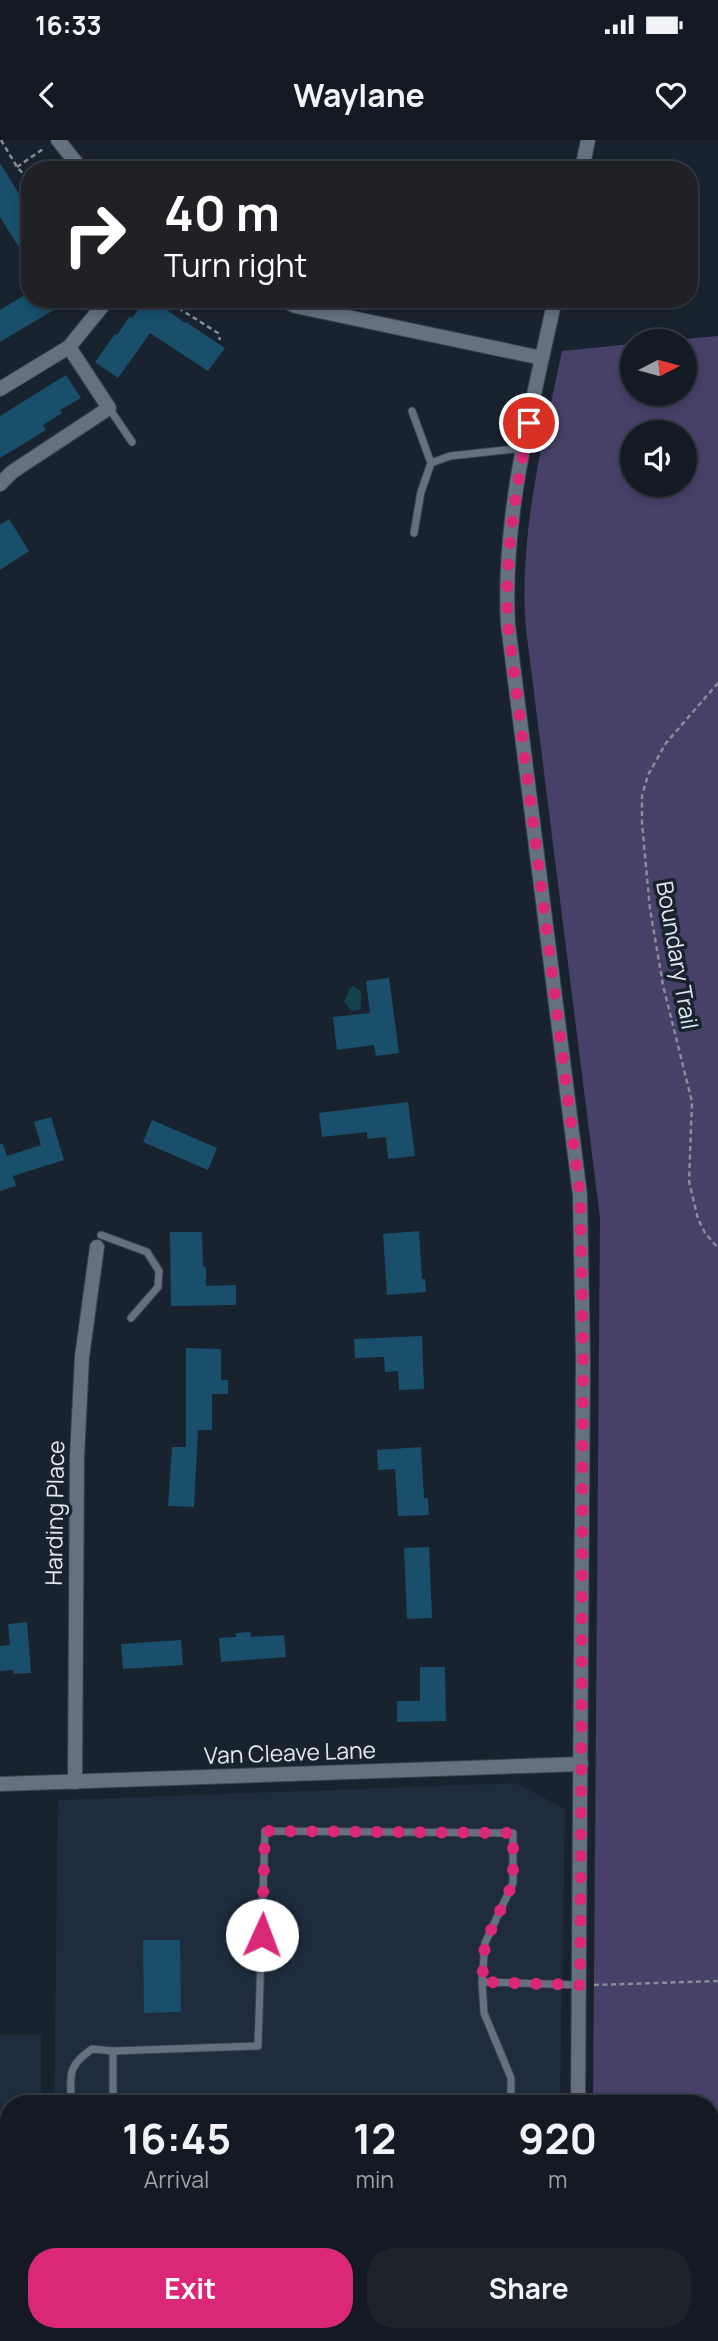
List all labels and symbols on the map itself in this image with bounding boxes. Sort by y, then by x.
north arrow [620,329,696,406]
pin [499,393,559,453]
street label: Boundary Trail [649,878,707,1032]
street label: Harding Place [37,1440,71,1586]
street label: Van Cleave Lane [203,1733,377,1771]
position arrow [225,1898,299,1972]

